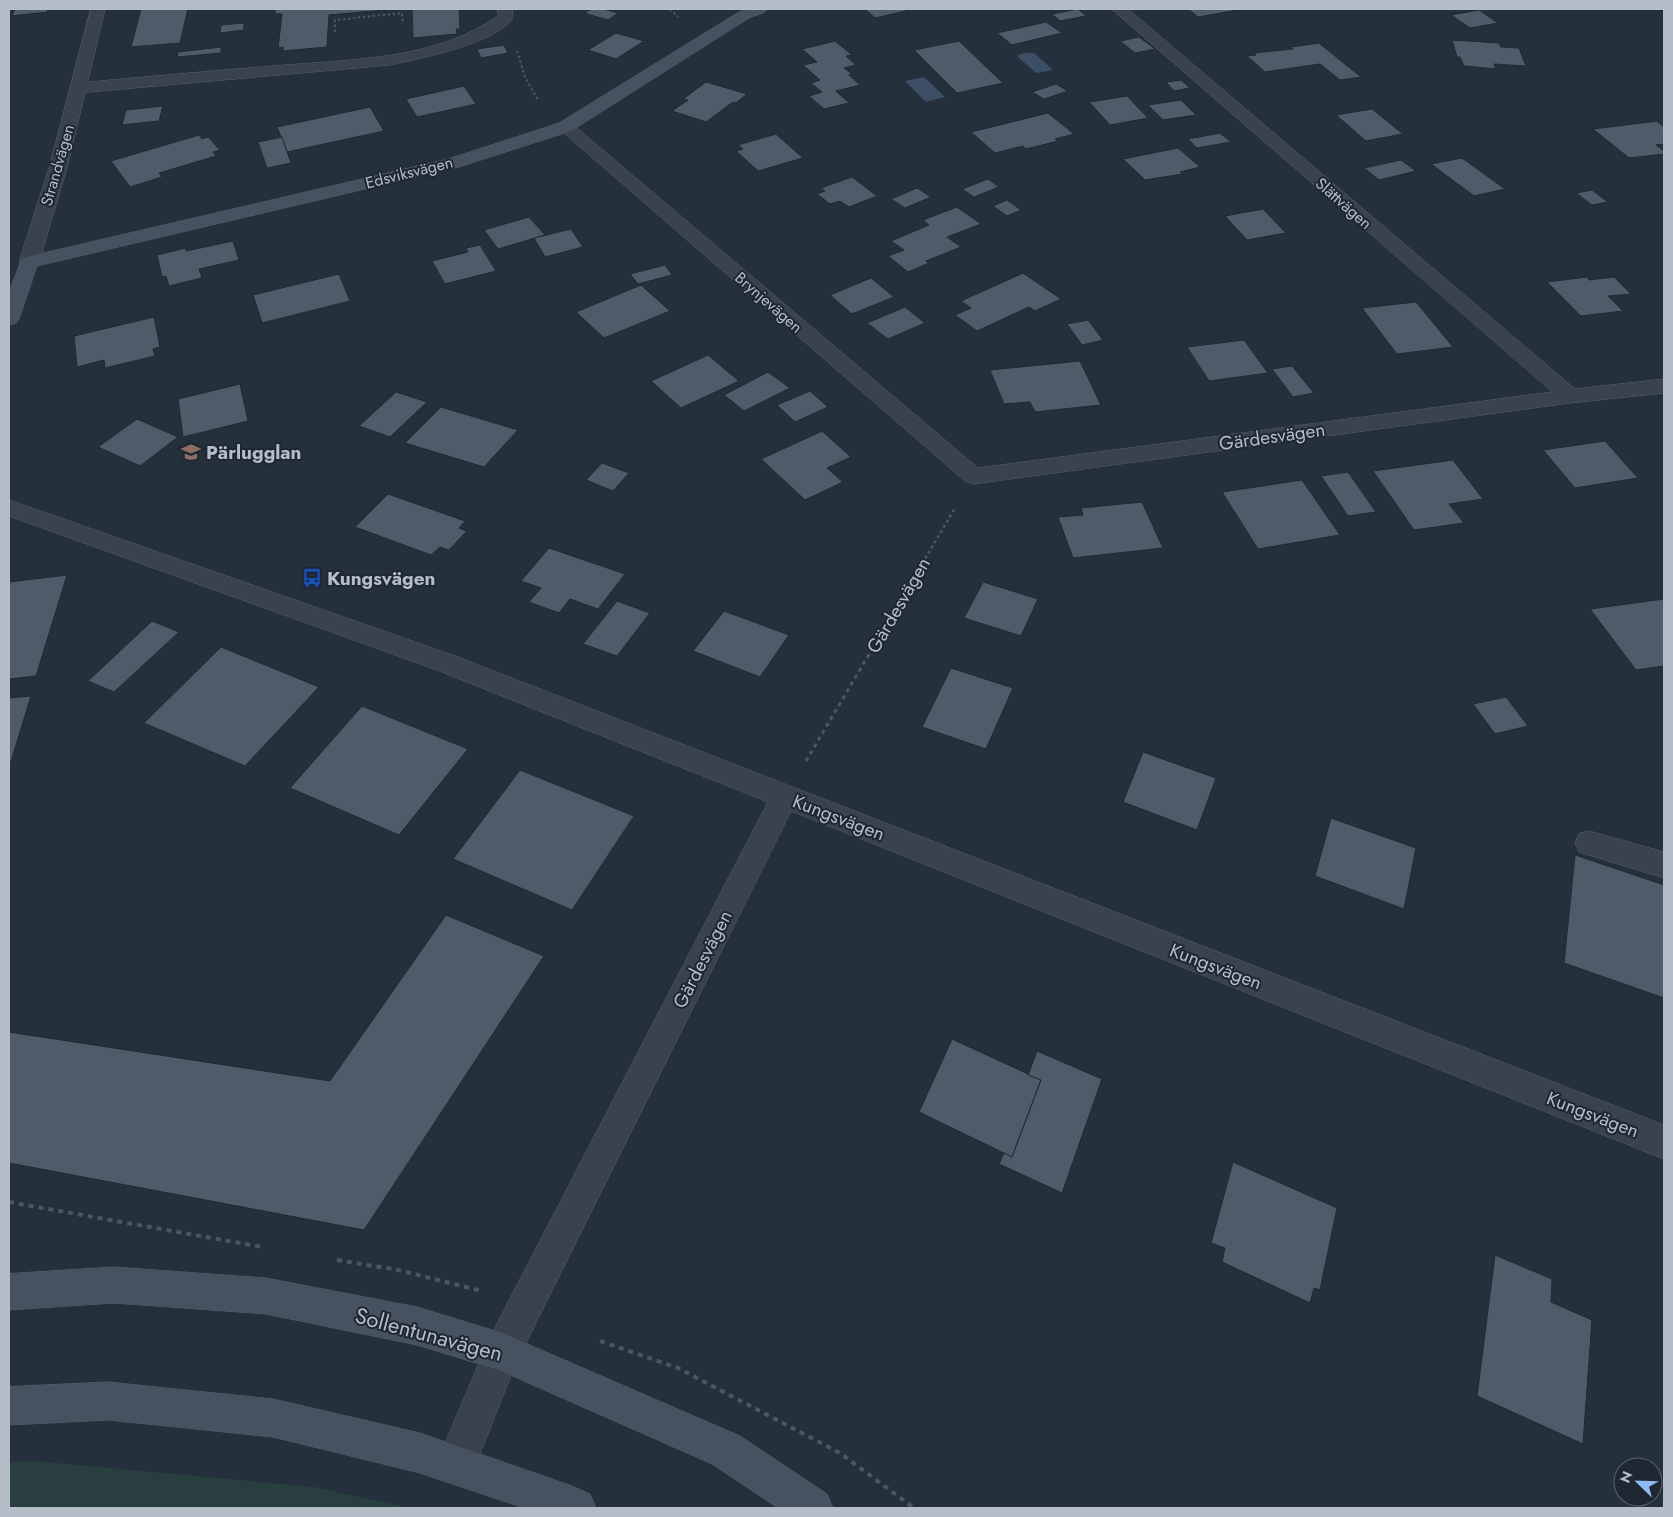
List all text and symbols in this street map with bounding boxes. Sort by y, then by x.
street label: Strandvägen [35,122,80,209]
street label: Edsviksvägen [363,151,455,194]
street label: Slättvägen [1310,172,1377,235]
street label: Brynjevägen [730,267,808,338]
street label: Gärdesvägen [1217,416,1327,457]
place label: Pärlugglan [206,439,302,466]
school or university icon: Pärlugglan [180,441,202,463]
street label: Gärdesvägen [860,552,937,658]
place label: Kungsvägen [327,565,435,592]
bus stop icon: Kungsvägen [301,567,323,589]
street label: Kungsvägen [789,788,889,847]
street label: Gärdesvägen [666,906,739,1013]
street label: Kungsvägen [1166,937,1266,996]
street label: Kungsvägen [1543,1085,1643,1144]
street label: Sollentunavägen [352,1299,506,1369]
north arrow [1613,1457,1663,1507]
text: N [1615,1468,1637,1486]

